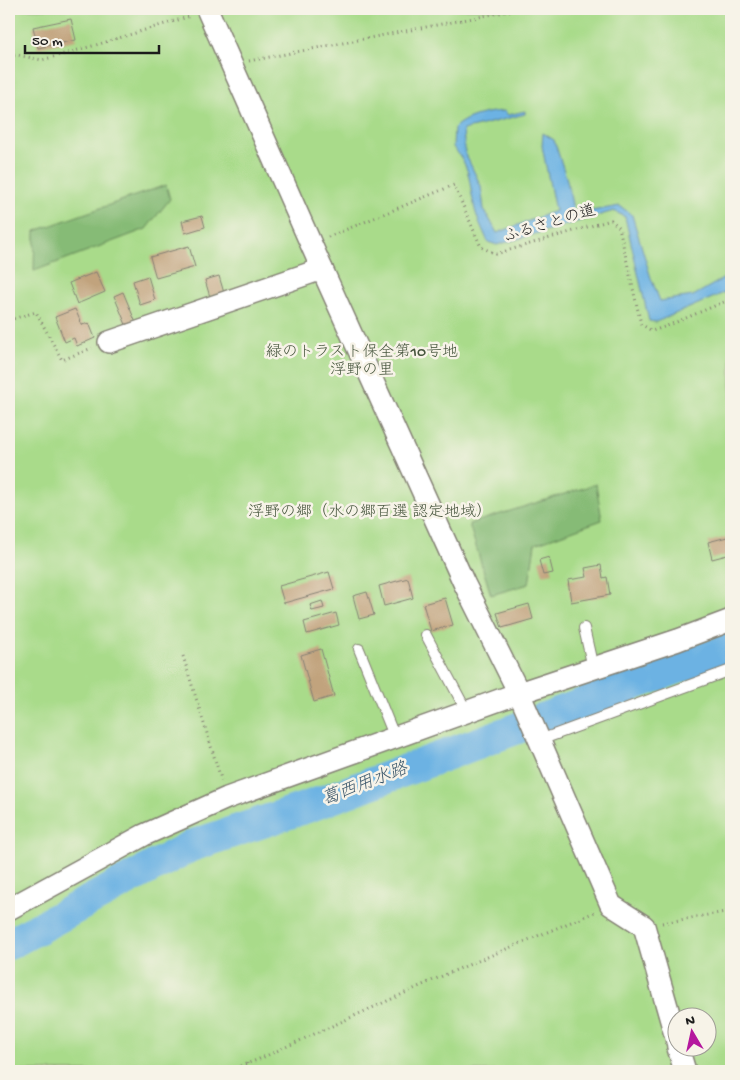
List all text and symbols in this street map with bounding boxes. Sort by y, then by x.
scale bar [25,22,159,54]
text: 50 m [32,33,63,51]
street label: ふるさとの道 [501,201,598,248]
park label: 緑のトラスト保全第10号地 浮野の里 [266,342,458,381]
park label: 浮野の郷（水の郷百選 認定地域） [248,502,492,523]
water label: 葛西用水路 [319,758,412,811]
north arrow [668,1008,718,1058]
text: N [685,1013,696,1031]

